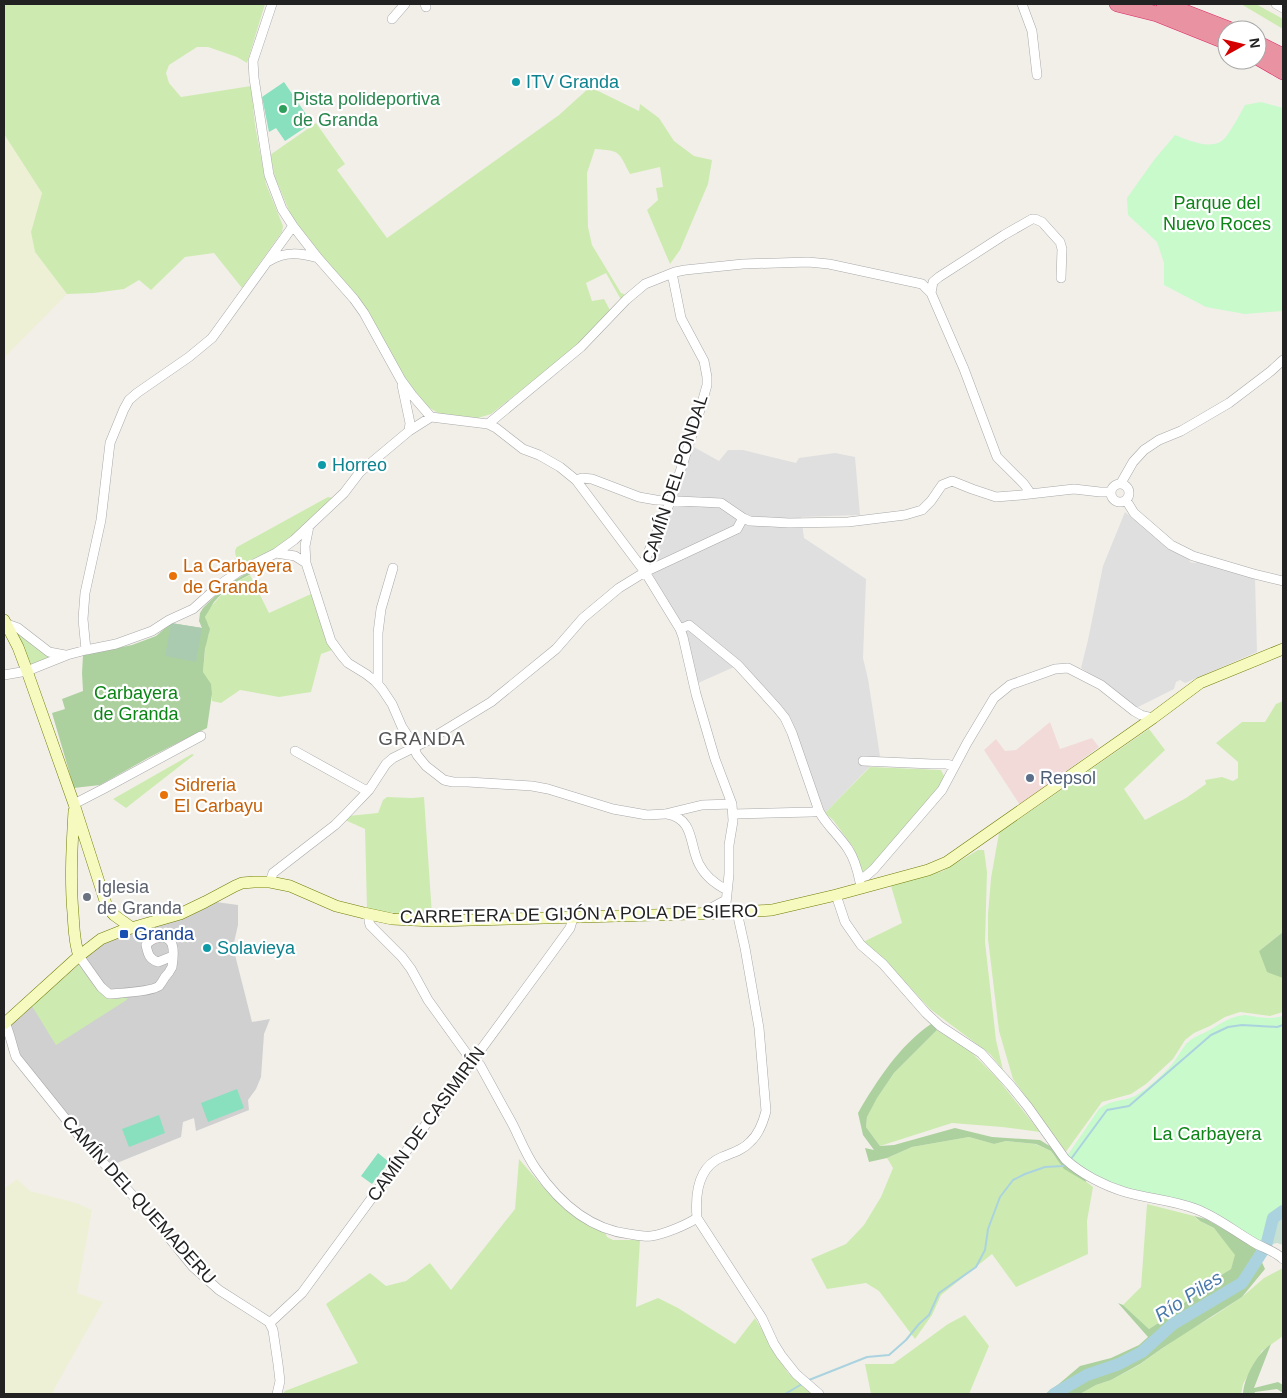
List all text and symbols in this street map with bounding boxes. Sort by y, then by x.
north arrow [1217,20,1267,70]
text: N [1246,37,1264,49]
place label: ITV Granda [526,72,620,92]
marker: ITV Granda [510,76,522,88]
place label: Pista polideportiva de Granda [293,89,441,130]
marker: Pista polideportiva de Granda [277,103,289,115]
park label: Parque del Nuevo Roces [1163,193,1271,234]
street label: CAMÍN DEL PONDAL [638,392,712,566]
place label: Horreo [332,455,387,475]
marker: Horreo [316,459,328,471]
place label: La Carbayera de Granda [183,556,293,597]
marker: La Carbayera de Granda [167,570,179,582]
park label: Carbayera de Granda [93,683,180,724]
district label: GRANDA [378,728,466,749]
place label: Repsol [1040,768,1096,788]
marker: Repsol [1024,772,1036,784]
place label: Sidreria El Carbayu [174,775,263,816]
marker: Sidreria El Carbayu [158,789,170,801]
place label: Iglesia de Granda [97,877,183,918]
marker: Iglesia de Granda [81,891,93,903]
street label: CARRETERA DE GIJÓN A POLA DE SIERO [400,900,758,927]
place label: Granda [134,924,195,944]
marker: Granda [118,928,130,940]
place label: Solavieya [217,938,296,958]
marker: Solavieya [201,942,213,954]
street label: CAMÍN DE CASIMIRÍN [363,1043,489,1205]
street label: CAMÍN DEL QUEMADERU [58,1112,220,1288]
park label: La Carbayera [1152,1124,1263,1144]
water label: Río Piles [1151,1267,1226,1326]

